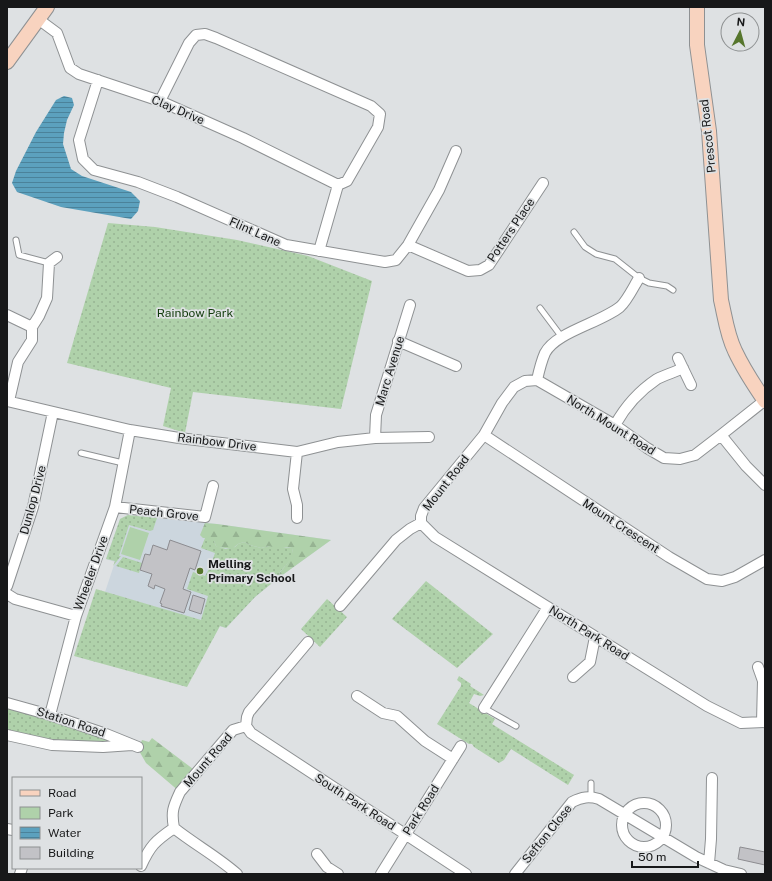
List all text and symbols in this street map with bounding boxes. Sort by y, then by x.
north arrow [720,12,760,52]
text: N [736,16,746,28]
street label: Clay Drive [149,93,207,128]
street label: Prescot Road [697,98,719,174]
street label: Potters Place [484,195,538,265]
street label: Flint Lane [227,214,283,250]
park label: Rainbow Park [157,306,233,320]
street label: Marc Avenue [373,334,407,408]
street label: North Mount Road [564,392,658,458]
street label: Rainbow Drive [177,430,257,454]
street label: Mount Road [420,452,472,514]
street label: Dunlop Drive [17,464,49,536]
street label: Mount Crescent [580,496,662,556]
street label: Peach Grove [128,502,200,524]
street label: Wheeler Drive [71,534,111,612]
place label: Melling Primary School [208,557,296,585]
marker: Melling Primary School [195,566,205,576]
street label: North Park Road [546,603,632,663]
street label: Station Road [35,704,107,740]
street label: Mount Road [181,730,235,790]
street label: South Park Road [312,771,398,833]
legend [12,777,142,869]
street label: Park Road [400,782,442,838]
text: Road [48,786,76,800]
street label: Sefton Close [519,802,575,866]
text: Park [48,806,74,820]
text: Water [48,826,82,840]
scale bar [632,843,698,869]
text: Building [48,846,94,860]
text: 50 m [638,850,666,864]

